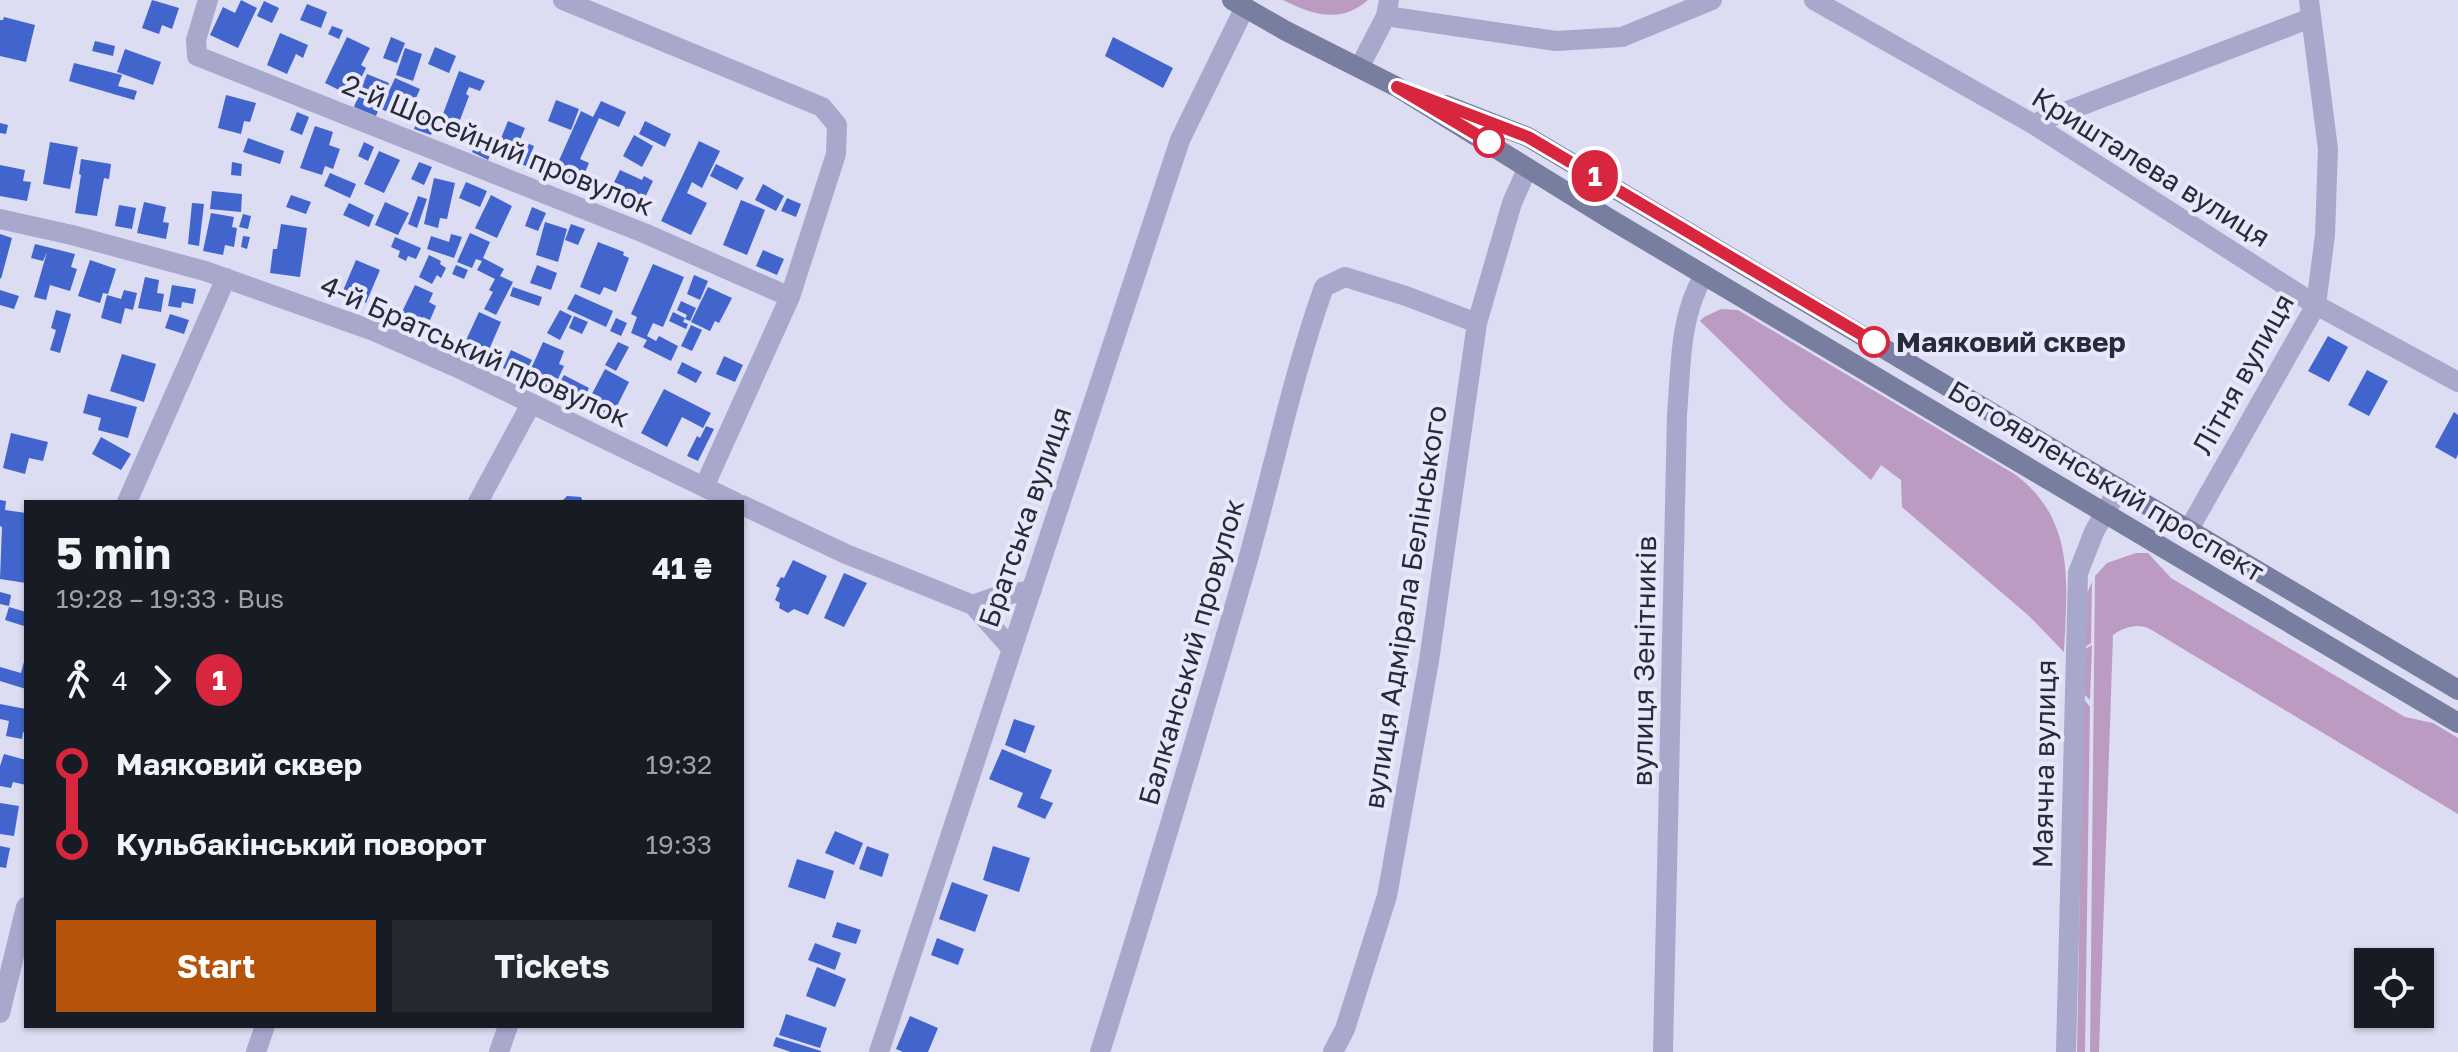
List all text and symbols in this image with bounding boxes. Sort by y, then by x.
street label: 2-й Шосейний провулок [338,67,658,222]
street label: Кришталева вулиця [2026,80,2276,253]
unlabelled marker [1474,127,1504,157]
line badge: 1 [1569,150,1621,202]
text: 1 [1588,159,1602,192]
street label: 4-й Братський провулок [316,267,635,434]
street label: Літня вулиця [2185,288,2300,460]
place label: Маяковий сквер [1896,325,2126,358]
marker: Маяковий сквер [1859,327,1889,357]
street label: Богоявленський проспект [1942,373,2270,588]
street label: Братська вулиця [971,402,1078,631]
street label: вулиця Адмірала Белінського [1356,403,1453,811]
street label: Балканський провулок [1131,495,1250,809]
text: 5 min [56,526,171,579]
street label: вулиця Зенітників [1625,535,1662,787]
text: 41 ₴ [652,550,712,586]
text: 19:28 – 19:33 · Bus [56,583,284,614]
icon: walk [56,658,100,702]
icon: forward [140,658,184,702]
street label: Маячна вулиця [2025,659,2062,869]
text: 1 [212,663,226,696]
text: 4 [112,665,128,696]
text: Маяковий сквер [116,746,362,782]
text: 19:32 [646,749,712,780]
text: Кульбакінський поворот [116,826,487,862]
text: 19:33 [645,829,712,860]
button: Start [56,920,376,1012]
button: Tickets [392,920,712,1012]
map controls [2354,948,2434,1028]
button: locate [2354,948,2434,1028]

